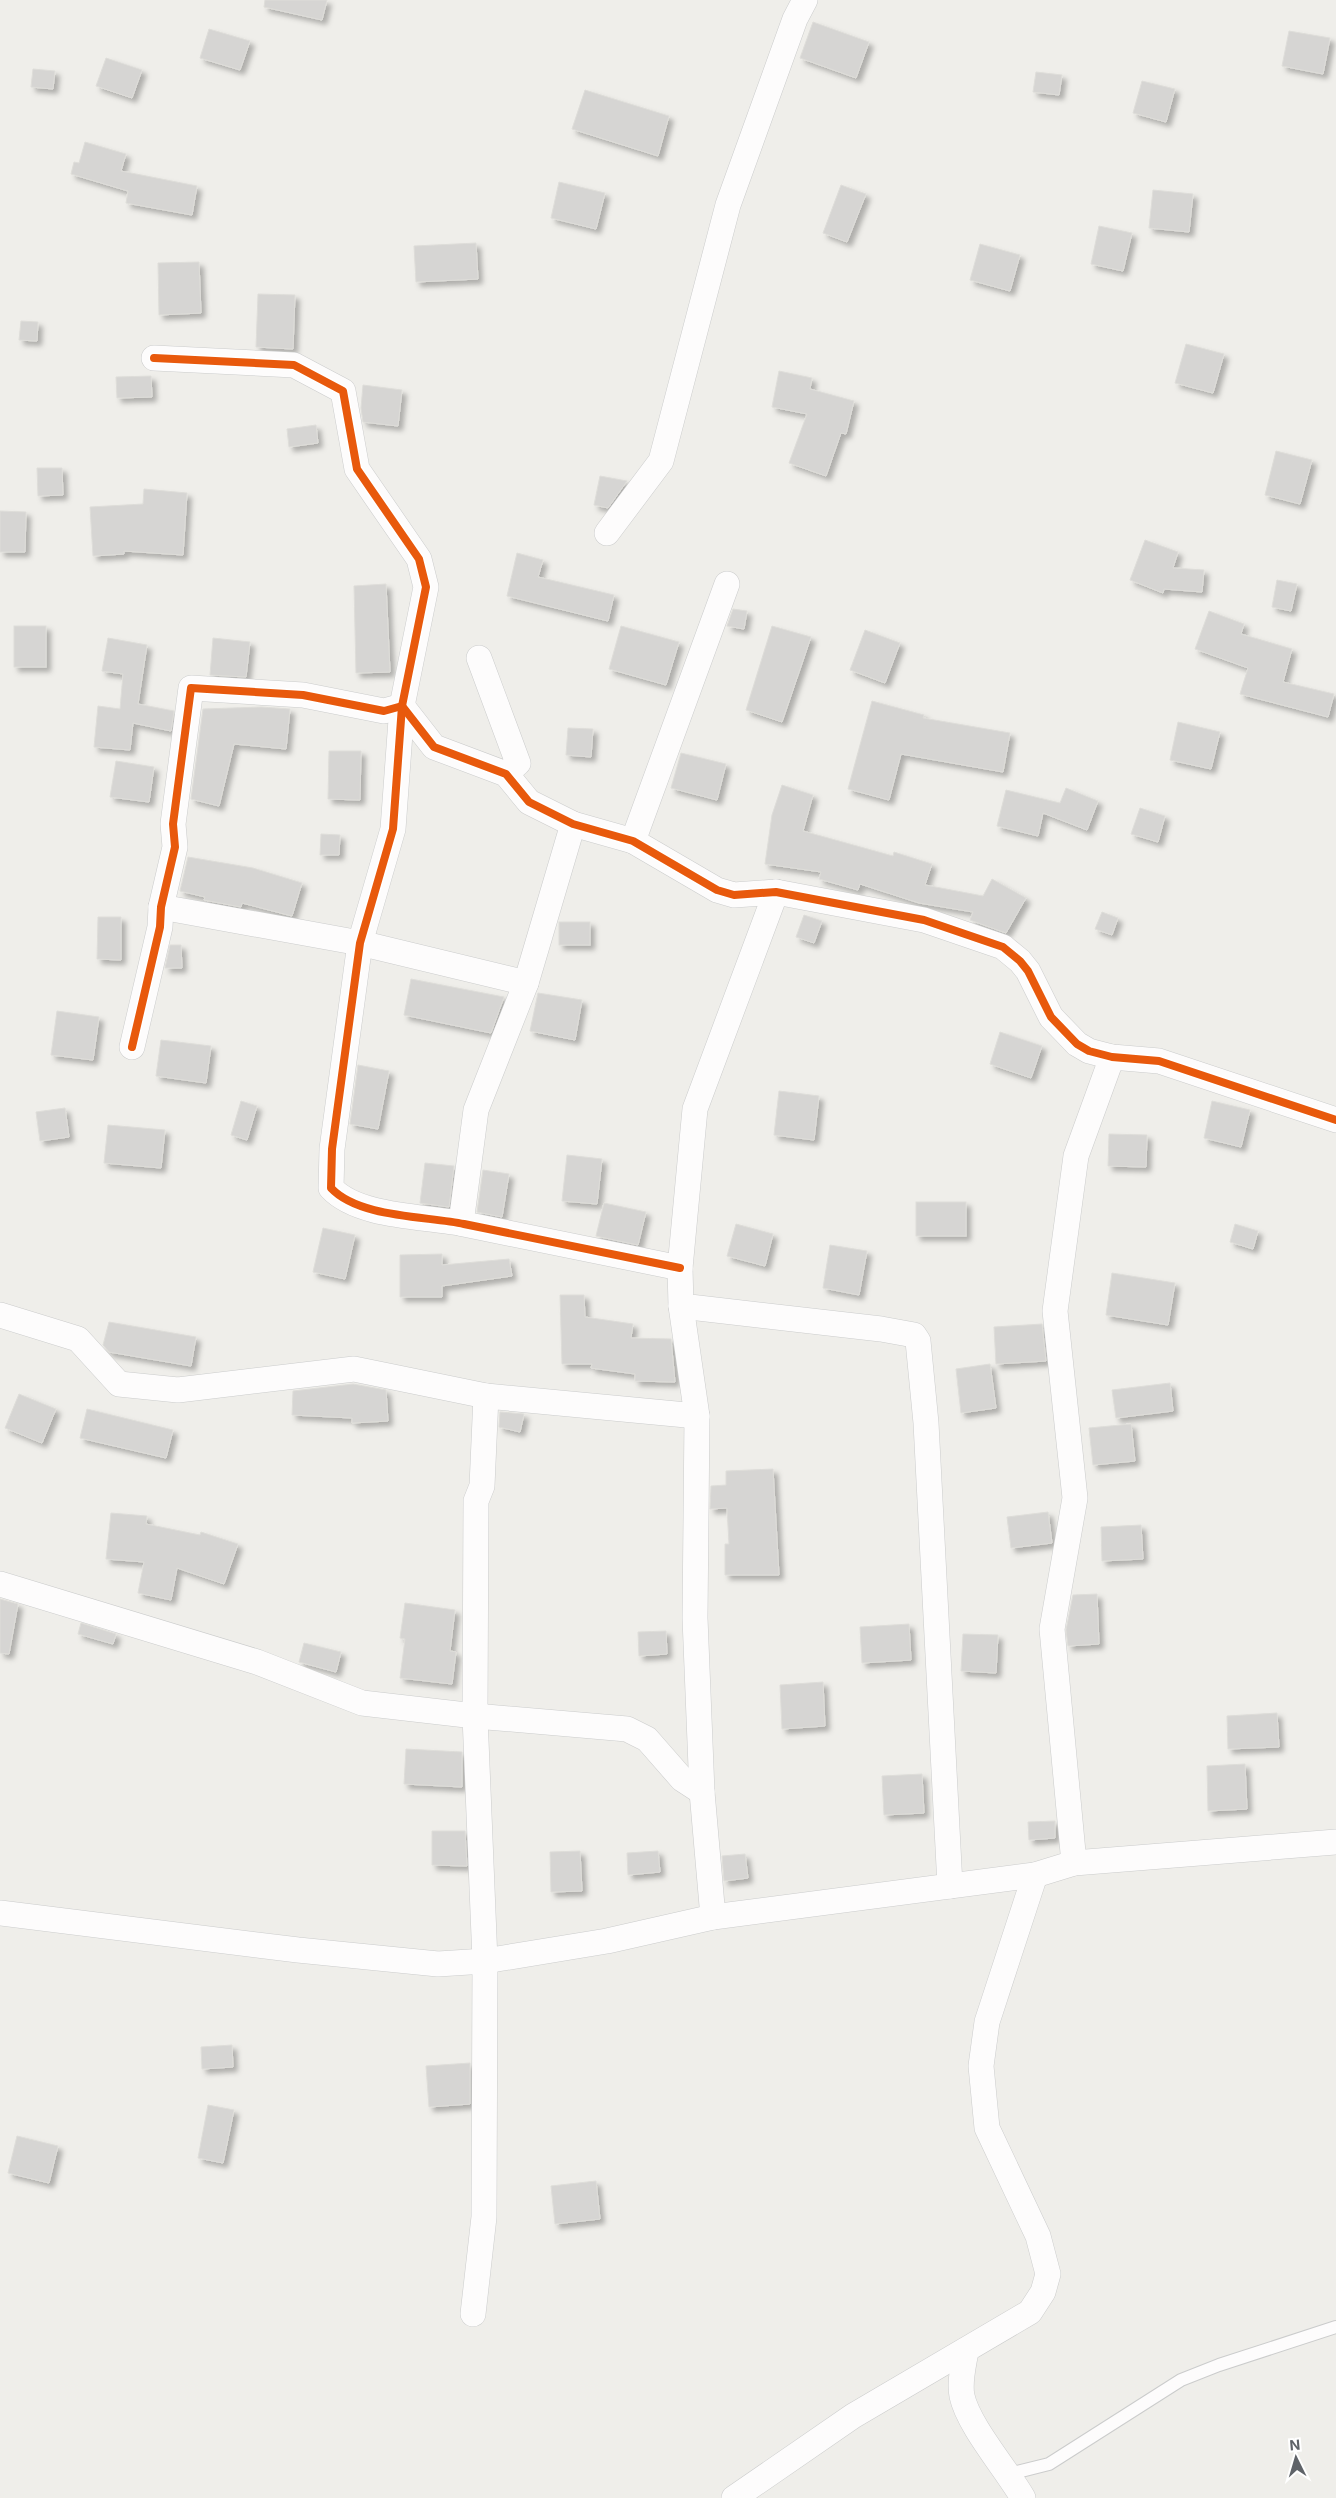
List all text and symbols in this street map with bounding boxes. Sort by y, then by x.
north arrow [1271,2433,1321,2483]
text: N [1289,2436,1301,2453]

